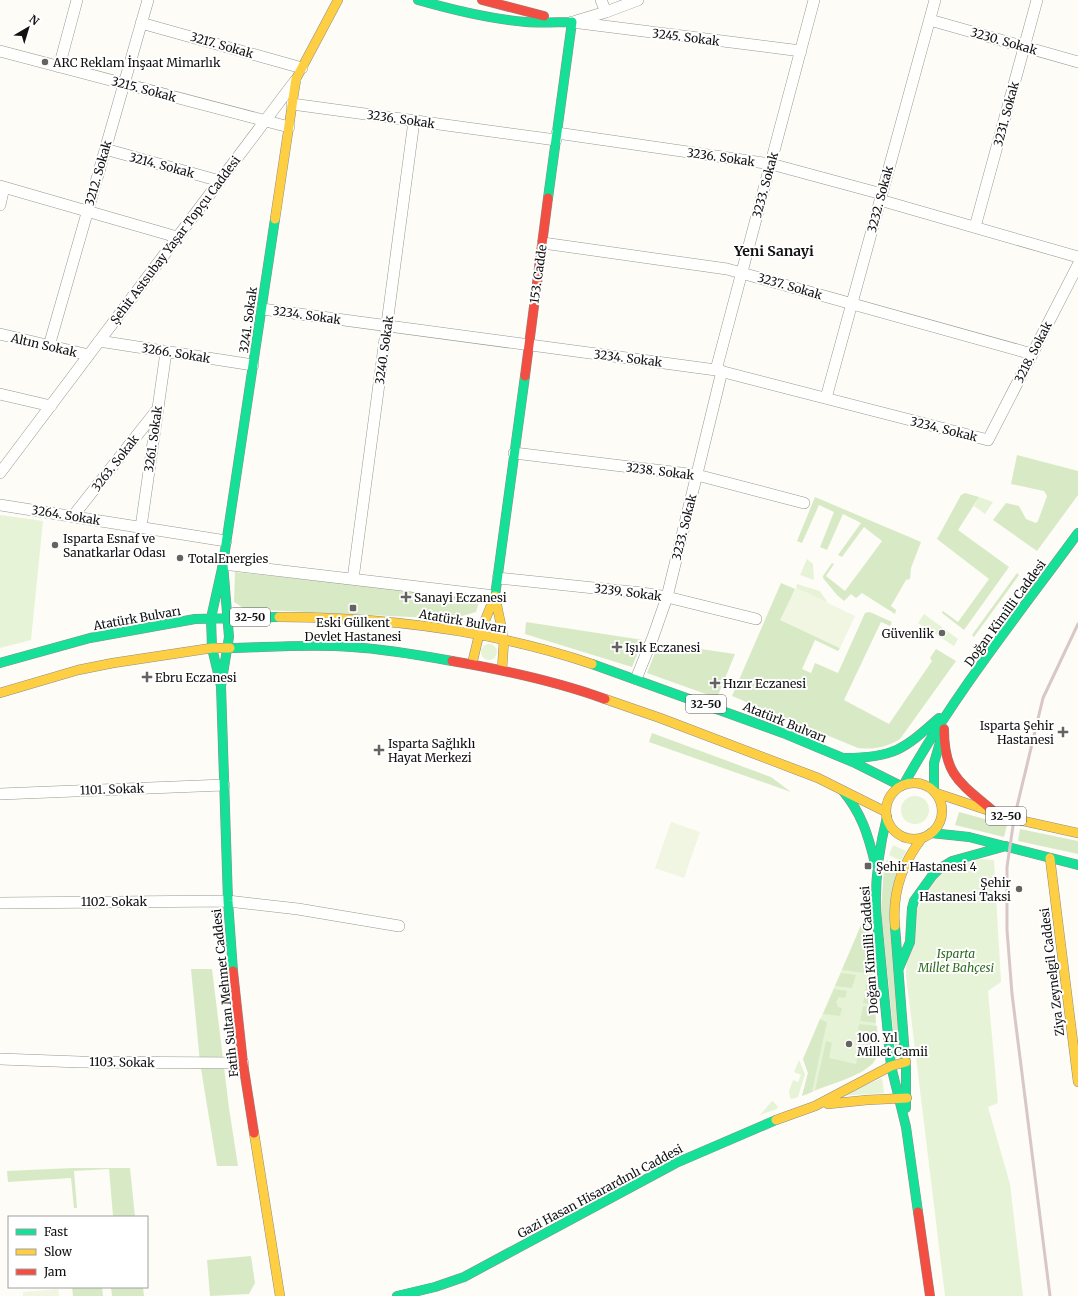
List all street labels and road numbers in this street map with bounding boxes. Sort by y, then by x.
street label: 3230. Sokak [969,24,1039,58]
street label: 3245. Sokak [651,25,721,49]
street label: 3217. Sokak [189,29,256,61]
street label: 3215. Sokak [110,73,178,105]
street label: 3231. Sokak [990,80,1022,148]
street label: 3236. Sokak [366,107,436,131]
street label: 3212. Sokak [82,138,115,207]
street label: 3236. Sokak [686,145,756,169]
street label: 3214. Sokak [128,149,197,181]
street label: 3233. Sokak [749,150,781,220]
street label: Şehit Astsubay Yaşar Topçu Caddesi [107,153,243,327]
street label: 3232. Sokak [864,164,896,234]
street label: 153. Cadde [526,244,550,304]
street label: 3237. Sokak [756,270,825,303]
street label: 3241. Sokak [236,285,260,354]
street label: 3234. Sokak [272,303,342,327]
street label: 3240. Sokak [372,314,396,385]
street label: 3218. Sokak [1011,318,1055,385]
street label: Altın Sokak [8,330,79,360]
street label: 3266. Sokak [141,340,212,366]
street label: 3234. Sokak [593,346,663,370]
street label: 3261. Sokak [141,404,165,473]
street label: 3234. Sokak [909,413,980,445]
street label: 3263. Sokak [88,431,142,494]
street label: 3238. Sokak [625,459,695,483]
street label: 3233. Sokak [669,492,700,562]
street label: 3264. Sokak [31,502,102,528]
street label: Doğan Kimilli Caddesi [961,557,1049,669]
street label: 3239. Sokak [593,580,663,604]
street label: Atatürk Bulvarı [91,603,182,633]
street label: Atatürk Bulvarı [417,606,508,636]
road number: 32-50 [230,608,270,626]
road number: 32-50 [686,695,726,713]
street label: Atatürk Bulvarı [740,698,829,746]
street label: 1101. Sokak [80,780,145,798]
road number: 32-50 [986,807,1026,825]
street label: Doğan Kimilli Caddesi [857,885,881,1015]
street label: 1102. Sokak [81,894,147,909]
street label: Ziya Zeynelgil Caddesi [1037,907,1067,1037]
street label: Fatih Sultan Mehmet Caddesi [209,908,241,1078]
street label: 1103. Sokak [89,1054,155,1070]
street label: Gazi Hasan Hisarardınlı Caddesi [515,1141,685,1241]

